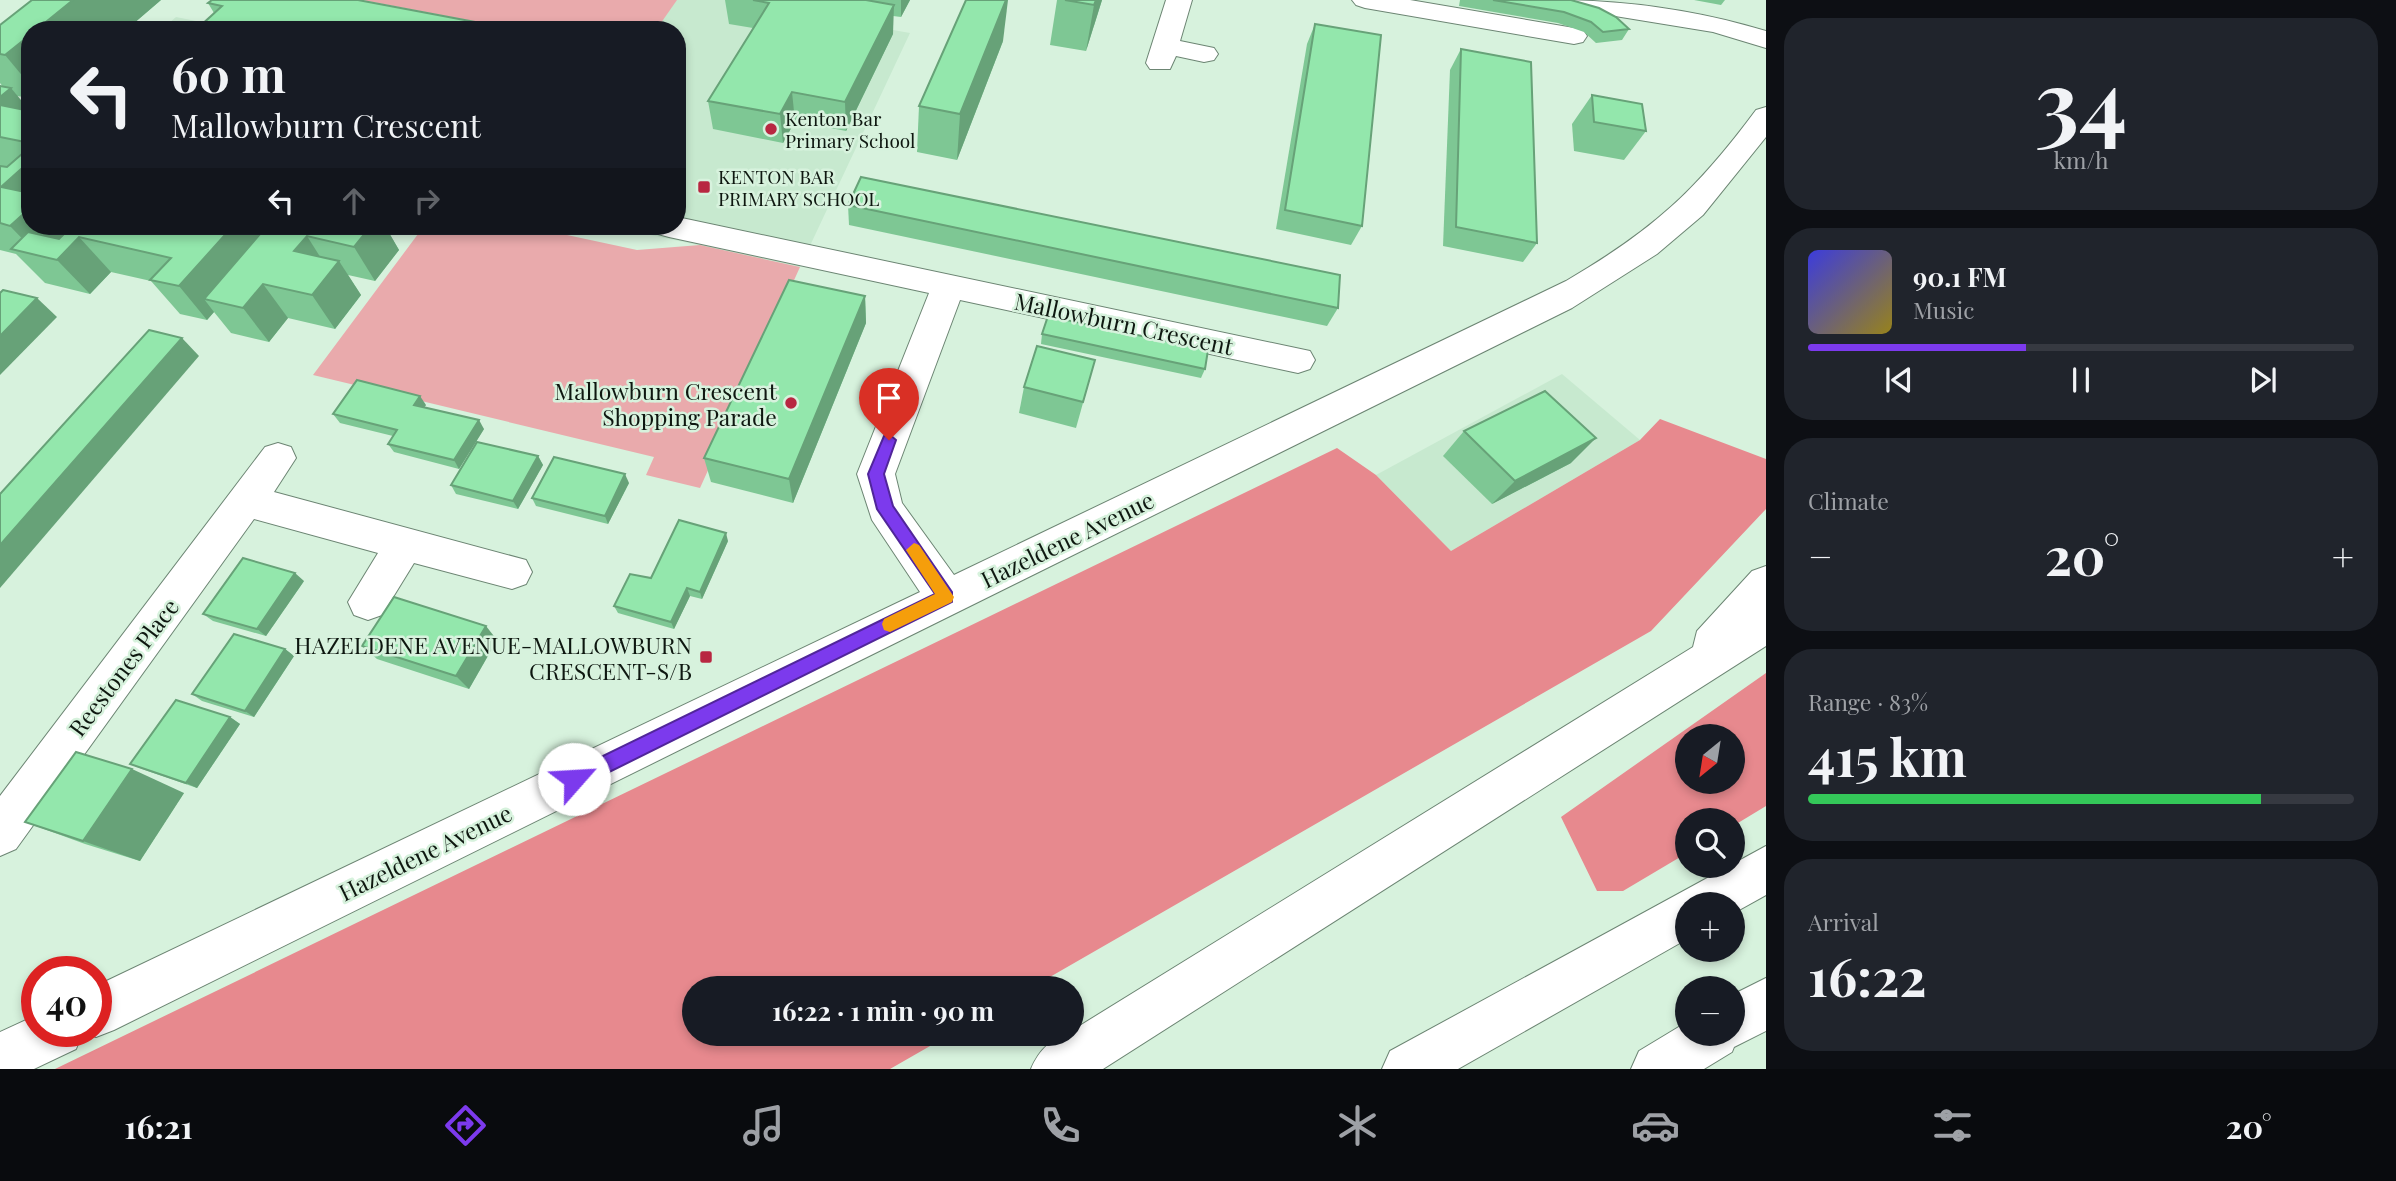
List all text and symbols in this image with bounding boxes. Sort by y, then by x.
text: 34 [2035,38,2127,159]
text: 60 m [171,40,286,105]
icon: left [56,49,147,140]
text: Mallowburn Crescent [171,103,481,146]
place label: Kenton Bar Primary School [785,105,916,153]
marker: Kenton Bar Primary School [763,121,779,137]
text: km/h [2053,144,2109,175]
place label: KENTON BAR PRIMARY SCHOOL [718,163,880,211]
marker: KENTON BAR PRIMARY SCHOOL [696,179,712,195]
icon: left [262,182,300,220]
icon: ahead [335,182,373,220]
icon: right [408,182,446,220]
text: 90.1 FM [1913,259,2007,294]
street label: Mallowburn Crescent [1012,285,1237,361]
text: Music [1913,294,1974,325]
icon: previous [1880,361,1918,399]
icon: pause [2062,361,2100,399]
icon: next [2244,361,2282,399]
pin [859,368,919,440]
place label: Mallowburn Crescent Shopping Parade [554,375,778,432]
icon: arrive [870,379,908,417]
marker: Mallowburn Crescent Shopping Parade [783,395,799,411]
street label: Hazeldene Avenue [975,484,1159,594]
text: Climate [1808,485,1889,516]
text: 20° [2045,520,2120,589]
text: − [1808,530,1833,581]
text: + [2332,530,2354,581]
street label: Reestones Place [61,592,185,742]
place label: HAZELDENE AVENUE-MALLOWBURN CRESCENT-S/B [294,629,692,686]
marker: HAZELDENE AVENUE-MALLOWBURN CRESCENT-S/B [698,649,714,665]
text: Range · 83% [1808,686,1928,717]
text: 415 km [1808,721,1967,790]
north arrow [1675,724,1745,794]
map controls [1675,724,1745,1046]
position arrow [537,742,611,816]
street label: Hazeldene Avenue [333,797,517,907]
button: search [1675,808,1745,878]
button: + [1675,892,1745,962]
text: Arrival [1808,906,1879,937]
text: 16:22 [1808,941,1927,1010]
speed limit sign: 40 [21,956,112,1047]
button: − [1675,976,1745,1046]
text: 16:22 · 1 min · 90 m [772,993,994,1028]
icon: directions [441,1101,490,1150]
icon: music [739,1101,788,1150]
icon: phone [1036,1101,1085,1150]
icon: climate [1333,1101,1382,1150]
icon: car [1631,1101,1680,1150]
icon: filters [1928,1101,1977,1150]
text: 16:21 [124,1104,193,1147]
text: 20° [2226,1104,2272,1147]

